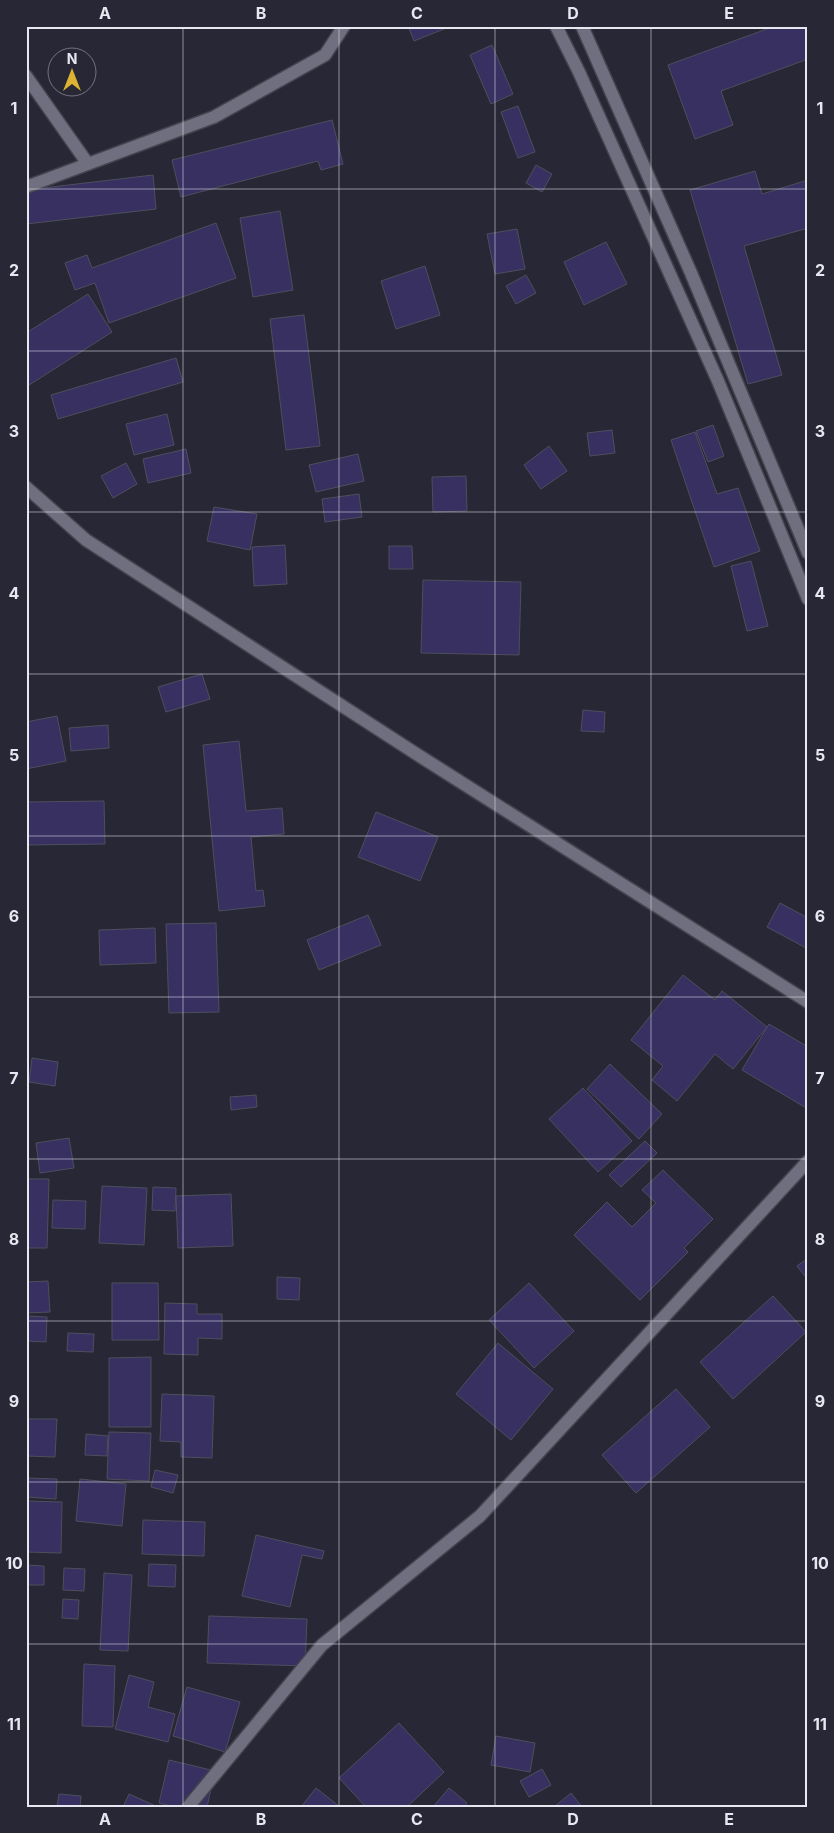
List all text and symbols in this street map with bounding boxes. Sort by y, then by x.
text: A [99,3,111,23]
text: B [256,3,266,23]
text: C [411,3,423,23]
text: D [567,3,579,23]
text: E [724,3,734,23]
north arrow [48,48,98,98]
text: N [67,50,77,67]
text: 1 [11,98,17,118]
text: 1 [817,98,823,118]
text: 2 [9,260,19,280]
text: 2 [815,260,825,280]
text: 3 [9,421,19,441]
text: 3 [815,421,825,441]
text: 4 [9,583,20,603]
text: 4 [815,583,826,603]
text: 5 [9,745,19,765]
text: 5 [815,745,825,765]
text: 6 [9,906,19,926]
text: 6 [815,906,825,926]
text: 7 [9,1068,19,1088]
text: 7 [815,1068,825,1088]
text: 8 [9,1229,19,1249]
text: 8 [815,1229,825,1249]
text: 9 [9,1391,19,1411]
text: 9 [815,1391,825,1411]
text: 10 [5,1553,23,1573]
text: 10 [811,1553,829,1573]
text: 11 [7,1714,21,1734]
text: 11 [813,1714,827,1734]
text: A [99,1809,111,1829]
text: B [256,1809,266,1829]
text: C [411,1809,423,1829]
text: D [567,1809,579,1829]
text: E [724,1809,734,1829]

